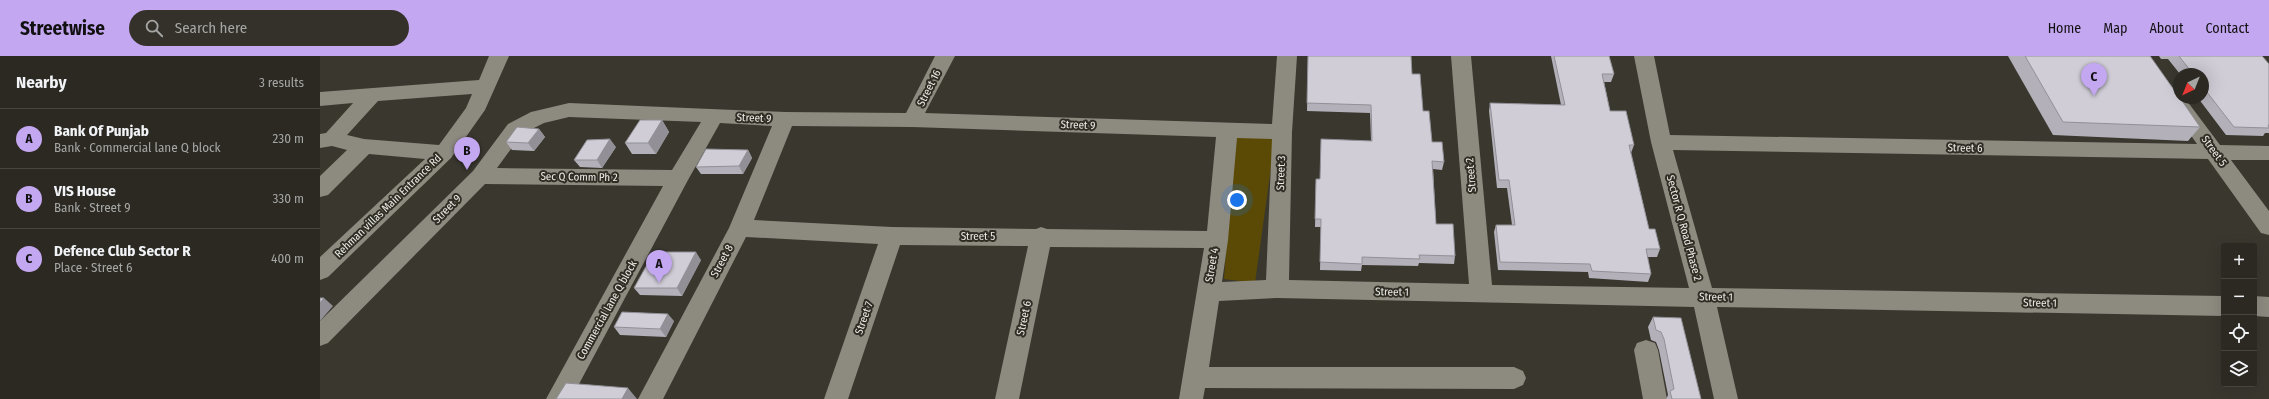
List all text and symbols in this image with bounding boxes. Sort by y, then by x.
search box [129,10,409,46]
text: Streetwise [20,17,105,40]
icon: search [143,17,165,39]
text: Search here [175,19,247,37]
text: Home [2048,20,2081,37]
text: Map [2103,20,2127,37]
text: About [2149,20,2184,37]
text: Contact [2206,20,2249,37]
pin: C [2081,63,2107,96]
street label: Street 16 [914,67,944,108]
north arrow [2173,68,2209,104]
text: Nearby [16,72,67,93]
text: 3 results [259,75,304,90]
street label: Street 9 [736,111,772,125]
street label: Street 9 [1060,118,1096,132]
text: Bank Of Punjab [54,122,149,140]
text: A [25,131,33,146]
text: 230 m [273,131,304,146]
street label: Street 5 [2199,133,2229,169]
pin: B [454,137,480,170]
text: Bank · Commercial lane Q block [54,140,221,155]
street label: Street 6 [1947,141,1983,155]
street label: Rehman villas Main Entrance Rd [332,152,444,260]
street label: Street 3 [1274,155,1288,191]
street label: Street 2 [1463,157,1479,193]
street label: Sec Q Comm Ph 2 [540,170,618,184]
street label: Sector R Q Road Phase 2 [1664,174,1704,282]
text: VIS House [54,182,116,200]
your location [1227,190,1247,210]
text: B [25,191,33,206]
text: 330 m [272,191,304,206]
street label: Street 9 [430,192,464,226]
text: Bank · Street 9 [54,200,131,215]
street label: Street 5 [961,230,995,243]
text: Defence Club Sector R [54,242,191,260]
street label: Street 8 [708,242,736,280]
map controls [2221,243,2257,387]
button: + [2221,243,2257,279]
street label: Street 4 [1203,246,1222,283]
pin: A [646,250,672,283]
text: C [26,251,32,266]
text: 400 m [271,251,304,266]
street label: Commercial lane Q block [574,257,640,362]
text: Place · Street 6 [54,260,132,275]
button: − [2221,279,2257,315]
street label: Street 1 [1375,285,1409,299]
street label: Street 1 [1699,290,1733,304]
street label: Street 1 [2023,296,2057,310]
street label: Street 7 [852,299,876,336]
street label: Street 6 [1014,299,1034,337]
button: locate [2221,315,2257,351]
button: layers [2221,351,2257,387]

